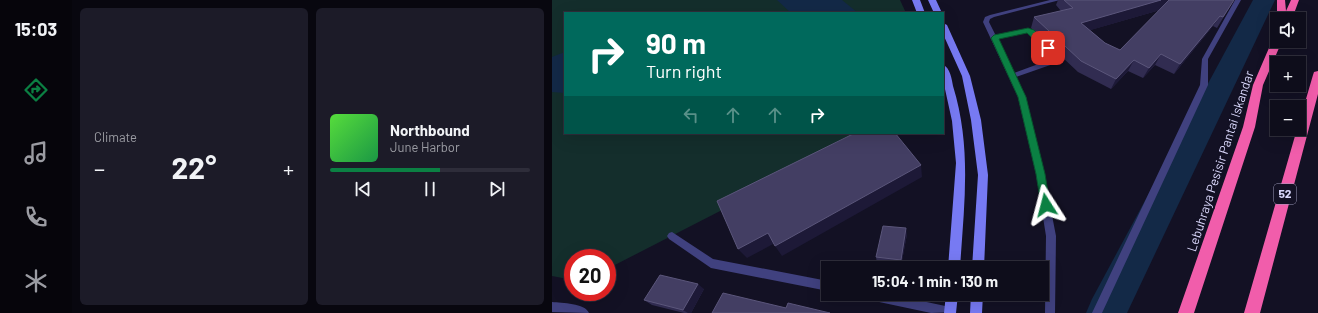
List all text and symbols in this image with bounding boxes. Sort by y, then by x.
map controls [1270,12,1306,136]
button: sound [1270,12,1306,48]
text: 15:03 [15,18,57,40]
text: 90 m [646,26,706,60]
icon: right [580,28,632,80]
pin [1031,31,1065,65]
icon: arrive [1037,37,1059,59]
button: + [1270,56,1306,92]
text: Turn right [646,60,722,82]
street label: Lebuhraya Pesisir Pantai Iskandar [1183,68,1257,253]
icon: directions [22,76,50,104]
button: − [1270,100,1306,136]
icon: left [680,104,702,126]
icon: ahead [722,104,744,126]
icon: ahead [764,104,786,126]
icon: right [806,104,828,126]
text: Northbound [390,121,470,139]
text: Climate [94,129,137,145]
icon: music [22,139,50,167]
text: June Harbor [390,139,460,155]
text: 22° [172,149,216,185]
text: − [94,155,105,181]
text: + [283,155,294,181]
icon: previous [352,178,374,200]
icon: pause [419,178,441,200]
icon: next [486,178,508,200]
position arrow [1025,184,1067,226]
road number: 52 [1274,184,1296,204]
icon: phone [22,203,50,231]
speed limit sign: 20 [564,249,616,301]
icon: climate [22,267,50,295]
text: 15:04 · 1 min · 130 m [872,272,998,290]

